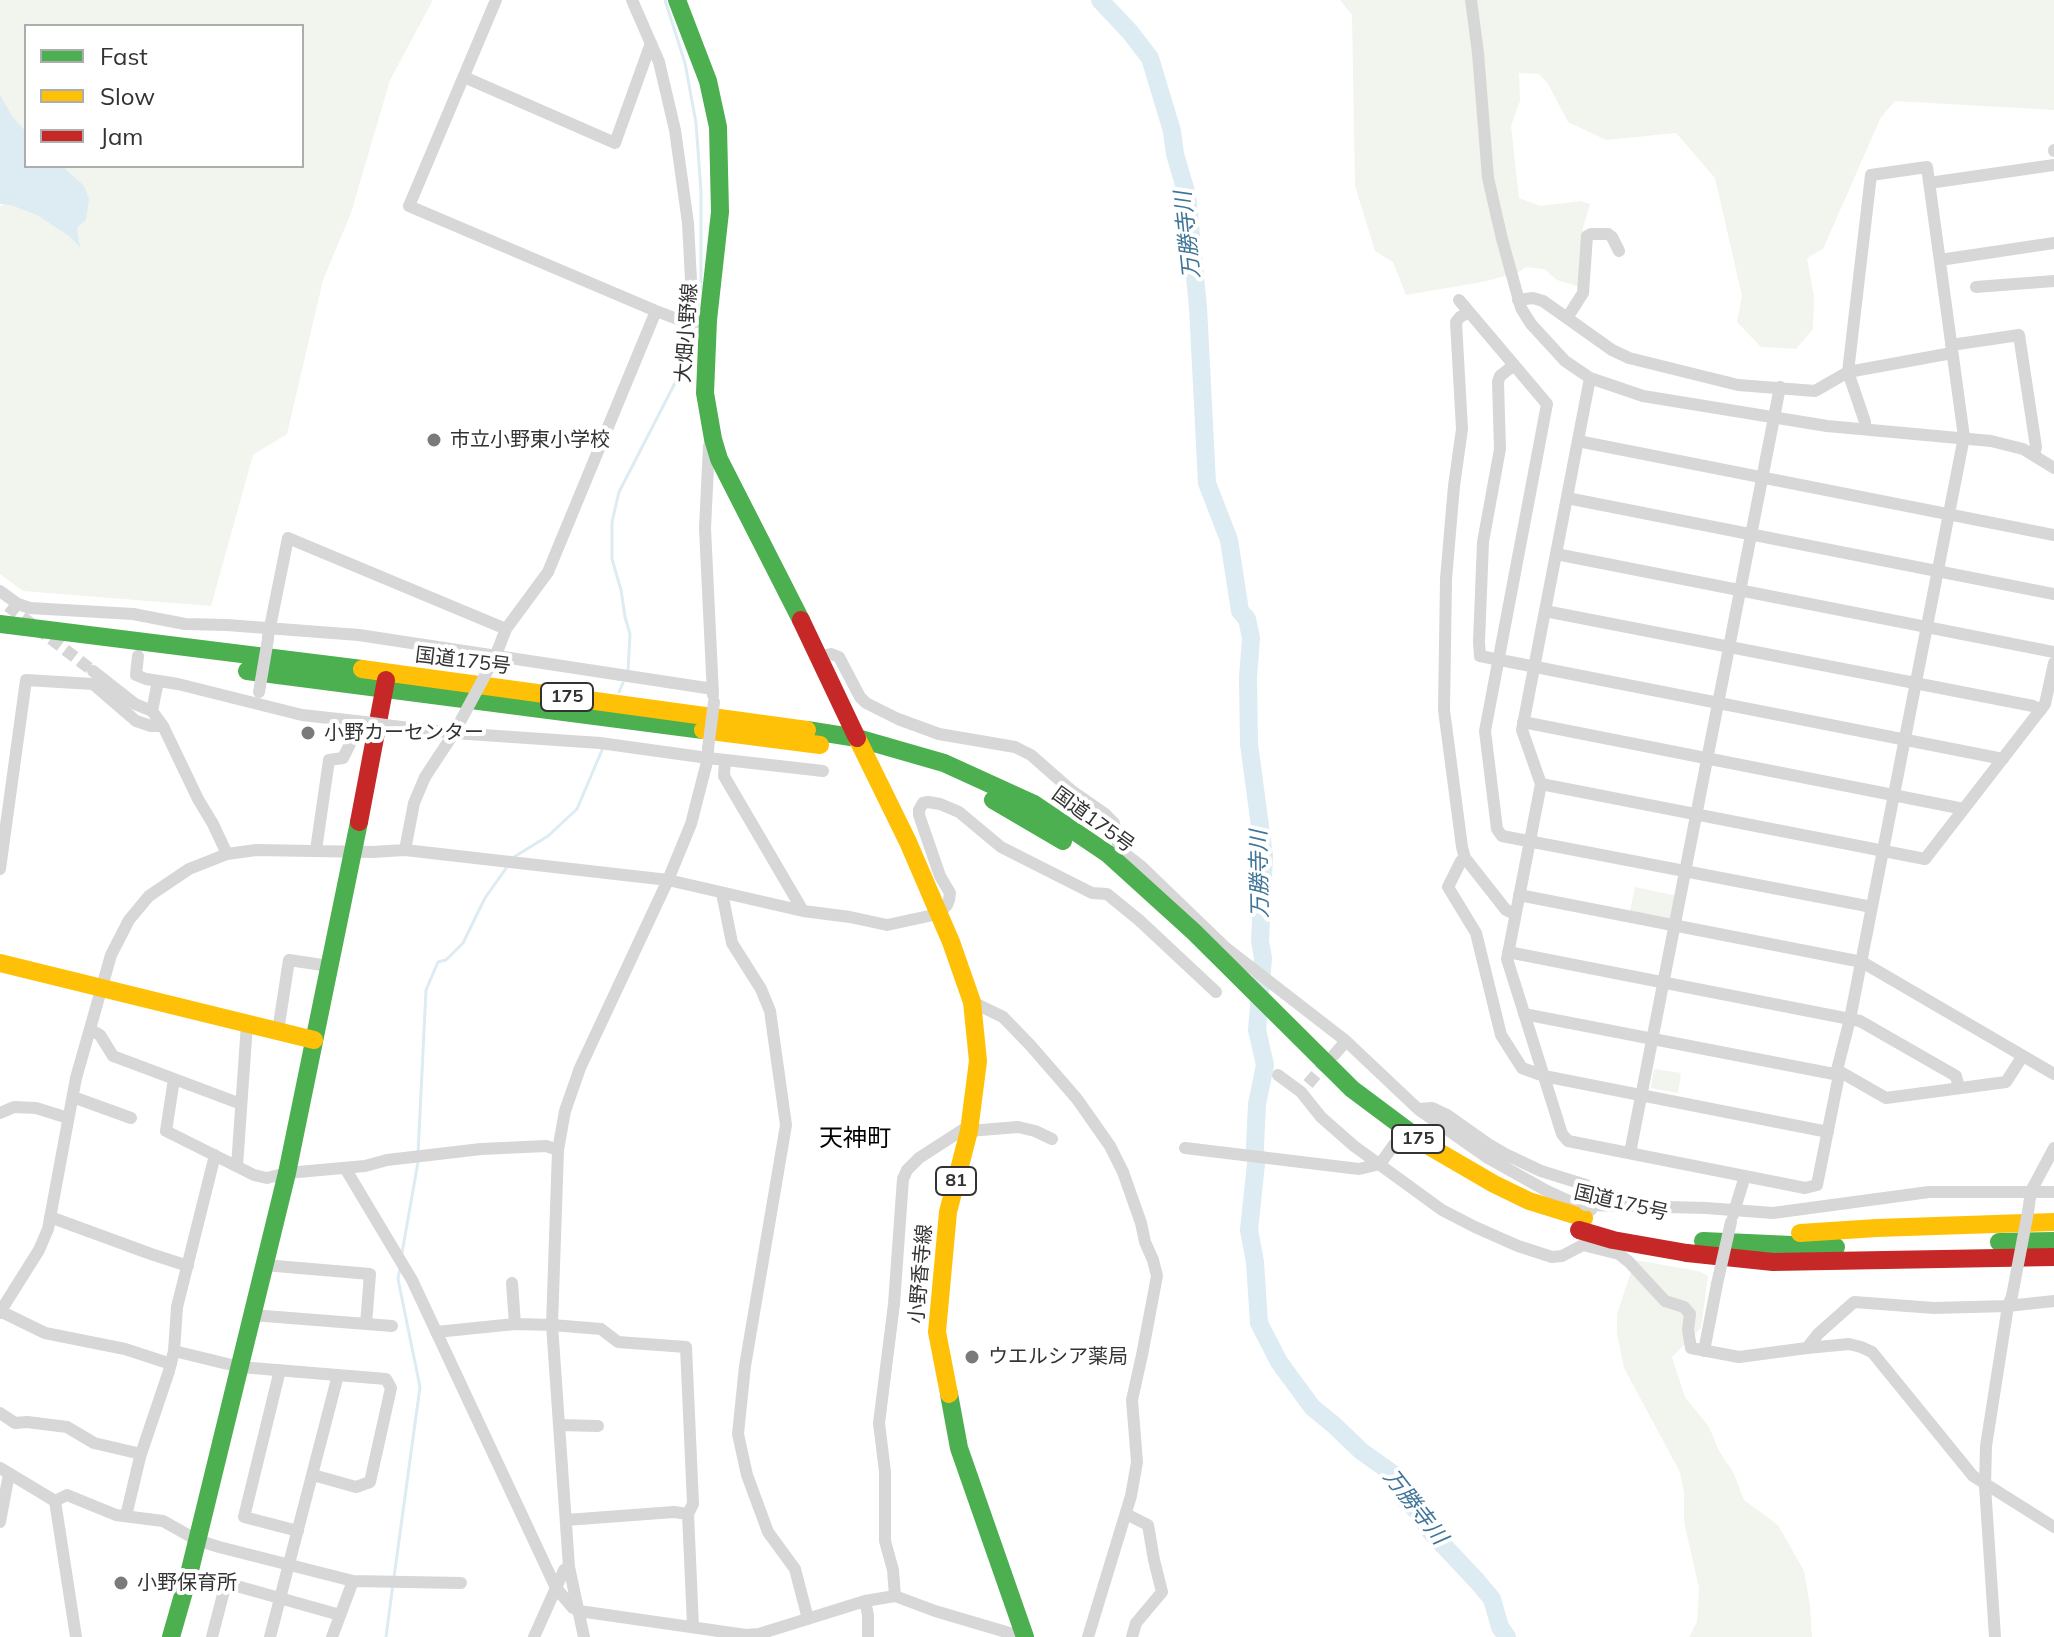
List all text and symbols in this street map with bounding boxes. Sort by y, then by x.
legend [24,24,304,168]
text: Fast [100,41,148,71]
text: Slow [100,81,155,111]
text: Jam [100,121,143,151]
water label: 万勝寺川 [1170,190,1206,280]
street label: 大畑小野線 [672,282,702,384]
place label: 市立小野東小学校 [450,428,610,452]
marker: 市立小野東小学校 [425,431,443,449]
street label: 国道175号 [414,643,512,679]
road number: 175 [541,683,593,711]
place label: 小野カーセンター [324,721,484,745]
marker: 小野カーセンター [299,724,317,742]
street label: 国道175号 [1047,782,1139,858]
water label: 万勝寺川 [1246,830,1274,918]
district label: 天神町 [819,1125,891,1153]
road number: 175 [1392,1125,1444,1153]
road number: 81 [936,1167,976,1195]
street label: 国道175号 [1572,1181,1670,1225]
street label: 小野香寺線 [905,1223,937,1325]
place label: ウエルシア薬局 [988,1345,1128,1369]
marker: ウエルシア薬局 [963,1348,981,1366]
water label: 万勝寺川 [1378,1464,1452,1550]
place label: 小野保育所 [137,1571,237,1595]
marker: 小野保育所 [112,1574,130,1592]

